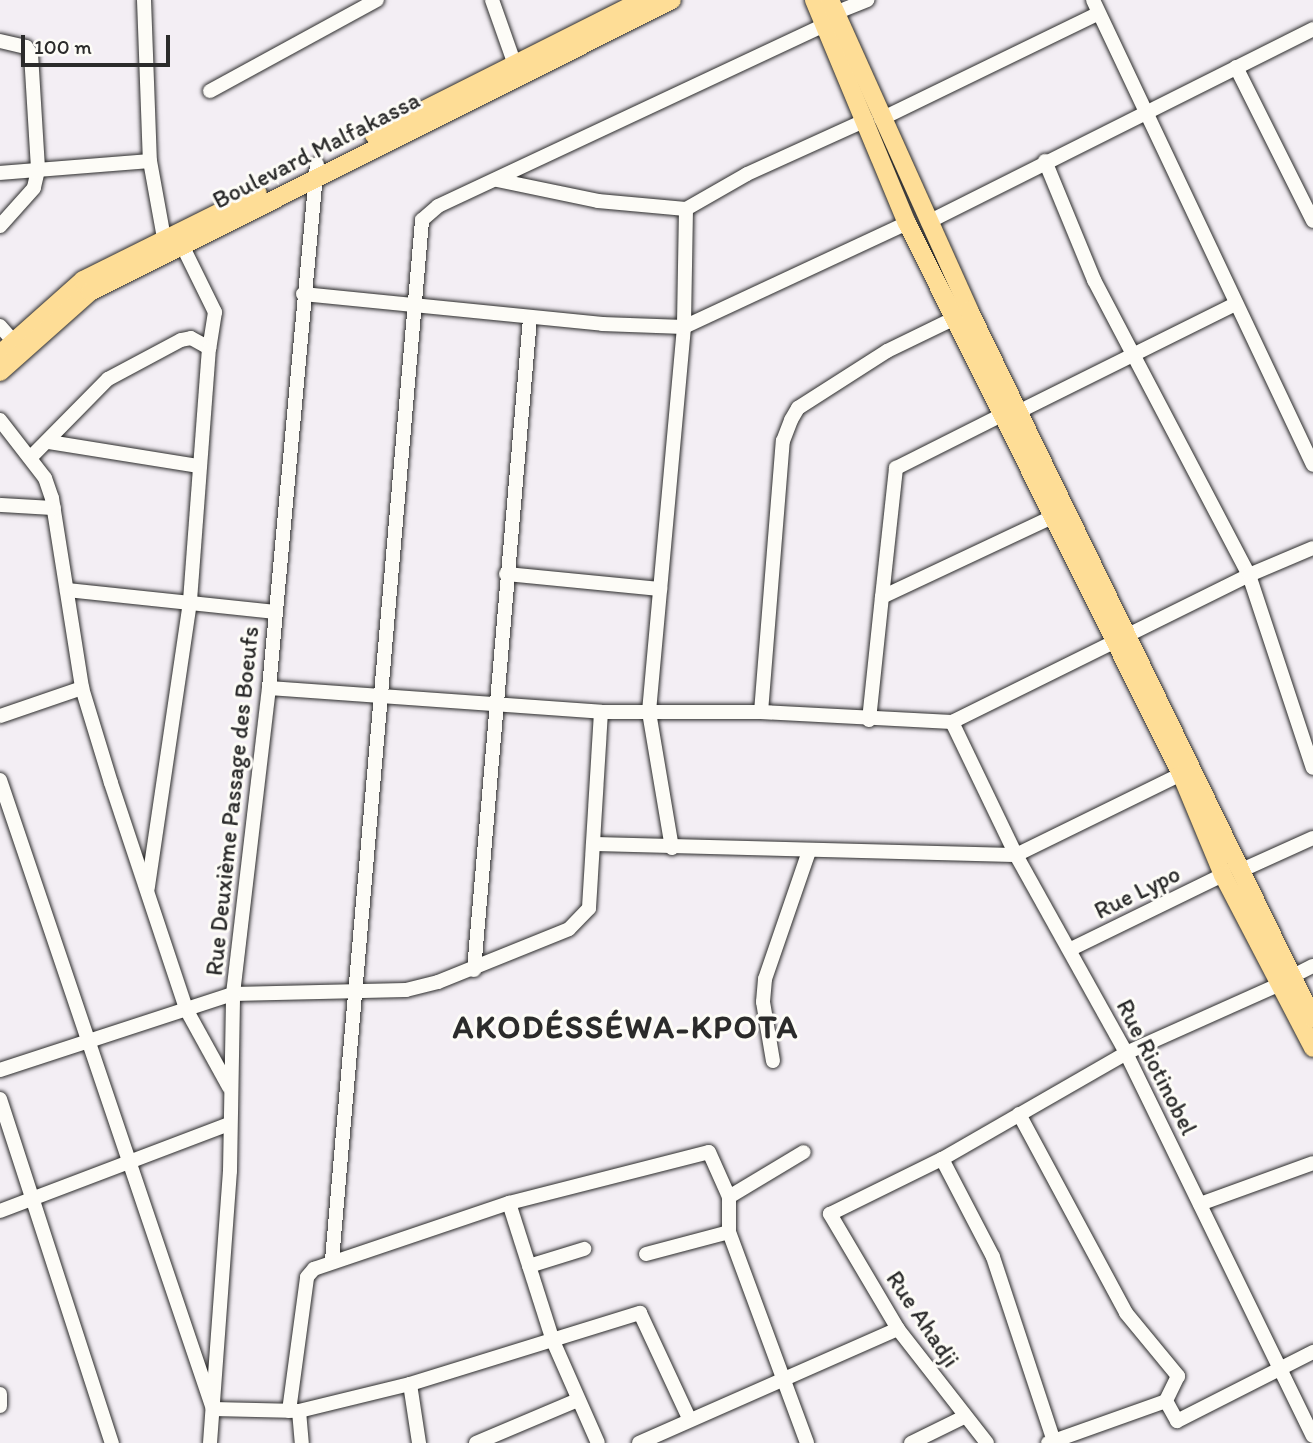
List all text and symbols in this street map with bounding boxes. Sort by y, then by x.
scale bar [24,21,173,65]
text: 100 m [34,34,92,59]
street label: Boulevard Malfakassa [208,85,424,215]
street label: Rue Deuxième Passage des Boeufs [199,625,265,977]
street label: Rue Lypo [1090,859,1184,925]
street label: Rue Riotinobel [1110,994,1204,1140]
district label: AKODÉSSÉWA-KPOTA [454,1008,798,1046]
street label: Rue Ahadji [880,1265,966,1373]

